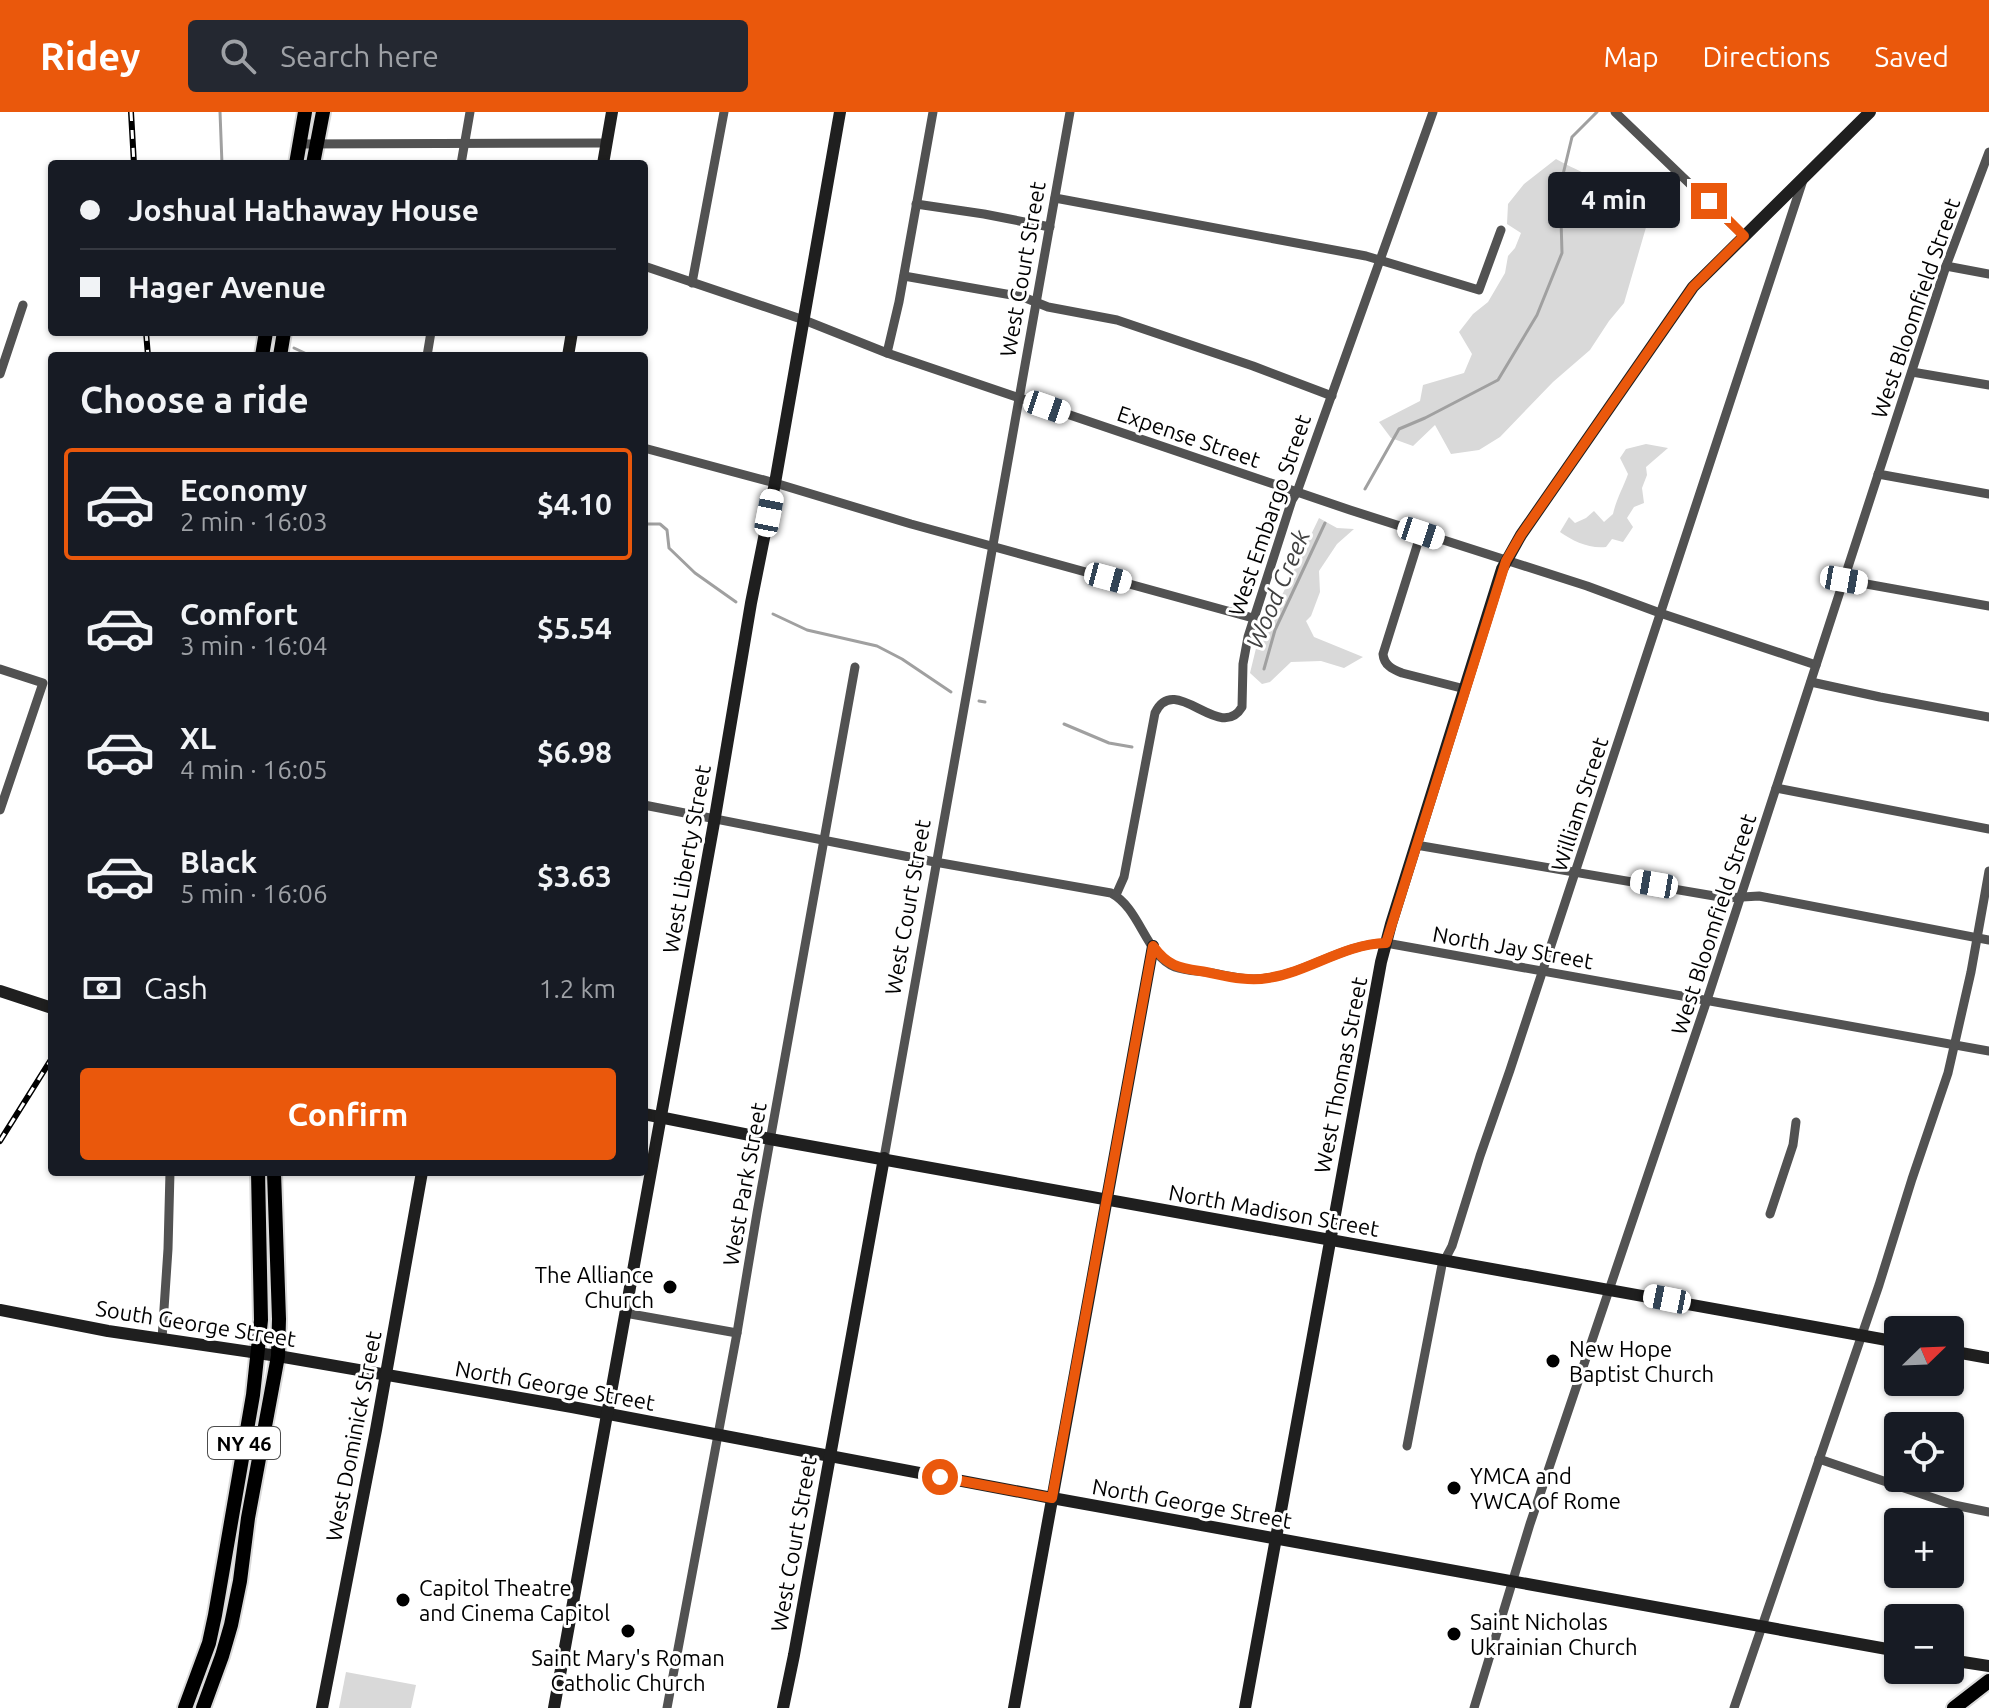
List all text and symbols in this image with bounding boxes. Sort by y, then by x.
search box [188,20,748,92]
icon: search [216,34,260,78]
text: Ridey [40,35,140,77]
text: Search here [280,39,439,73]
text: Map [1603,41,1659,72]
text: Directions [1703,41,1830,72]
text: Saved [1874,41,1949,72]
callout: 4 min [1549,173,1681,229]
street label: West Court Street [994,179,1050,359]
route end [1691,183,1727,219]
text: 4 min [1581,185,1647,214]
text: Joshual Hathaway House [128,193,479,227]
street label: West Bloomfield Street [1866,194,1965,421]
text: Hager Avenue [128,270,326,304]
text: Choose a ride [80,379,309,420]
car [1020,388,1074,426]
street label: Expense Street [1114,400,1264,472]
street label: West Embargo Street [1223,411,1315,619]
icon: car [84,468,156,540]
text: Economy [180,473,307,507]
text: $4.10 [537,487,612,521]
car [753,487,785,539]
text: 2 min · 16:03 [180,507,328,536]
car [1394,514,1448,552]
water label: Wood Creek [1241,525,1315,653]
car [1082,560,1134,596]
car [1818,564,1870,596]
icon: car [84,592,156,664]
text: Comfort [180,597,298,631]
text: $5.54 [537,611,612,645]
text: 3 min · 16:04 [180,631,328,660]
icon: car [84,716,156,788]
text: XL [180,721,216,755]
street label: William Street [1546,733,1613,874]
text: $6.98 [537,735,612,769]
text: 4 min · 16:05 [180,755,328,784]
street label: West Liberty Street [657,762,715,955]
street label: West Bloomfield Street [1665,810,1761,1038]
street label: West Court Street [879,817,935,997]
icon: car [84,840,156,912]
text: Black [180,845,257,879]
text: $3.63 [537,859,612,893]
car [1628,868,1680,900]
text: 5 min · 16:06 [180,879,328,908]
street label: North Jay Street [1431,921,1595,973]
icon: cash [80,966,124,1010]
text: Cash [144,971,208,1005]
text: 1.2 km [539,974,616,1003]
street label: West Thomas Street [1309,974,1371,1175]
button: Confirm [80,1068,616,1160]
street label: West Park Street [717,1100,771,1268]
street label: North Madison Street [1167,1179,1382,1241]
place label: The Alliance Church [535,1262,654,1312]
marker: The Alliance Church [661,1278,679,1296]
car [1641,1283,1693,1315]
street label: South George Street [94,1295,298,1351]
north arrow [1884,1316,1964,1396]
map controls [1884,1316,1964,1684]
street label: West Dominick Street [320,1328,386,1543]
place label: New Hope Baptist Church [1569,1336,1714,1386]
marker: New Hope Baptist Church [1544,1352,1562,1370]
street label: North George Street [453,1355,657,1415]
button: locate [1884,1412,1964,1492]
road number: NY 46 [208,1427,280,1459]
street label: West Court Street [765,1454,821,1634]
route start [922,1459,958,1495]
place label: YMCA and YWCA of Rome [1470,1463,1621,1513]
street label: North George Street [1090,1473,1294,1533]
marker: YMCA and YWCA of Rome [1445,1479,1463,1497]
button: + [1884,1508,1964,1588]
place label: Capitol Theatre and Cinema Capitol [419,1575,610,1625]
marker: Capitol Theatre and Cinema Capitol [394,1591,412,1609]
button: − [1884,1604,1964,1684]
place label: Saint Nicholas Ukrainian Church [1470,1609,1638,1659]
marker: Saint Mary's Roman Catholic Church [619,1622,637,1640]
marker: Saint Nicholas Ukrainian Church [1445,1625,1463,1643]
place label: Saint Mary's Roman Catholic Church [531,1645,725,1695]

